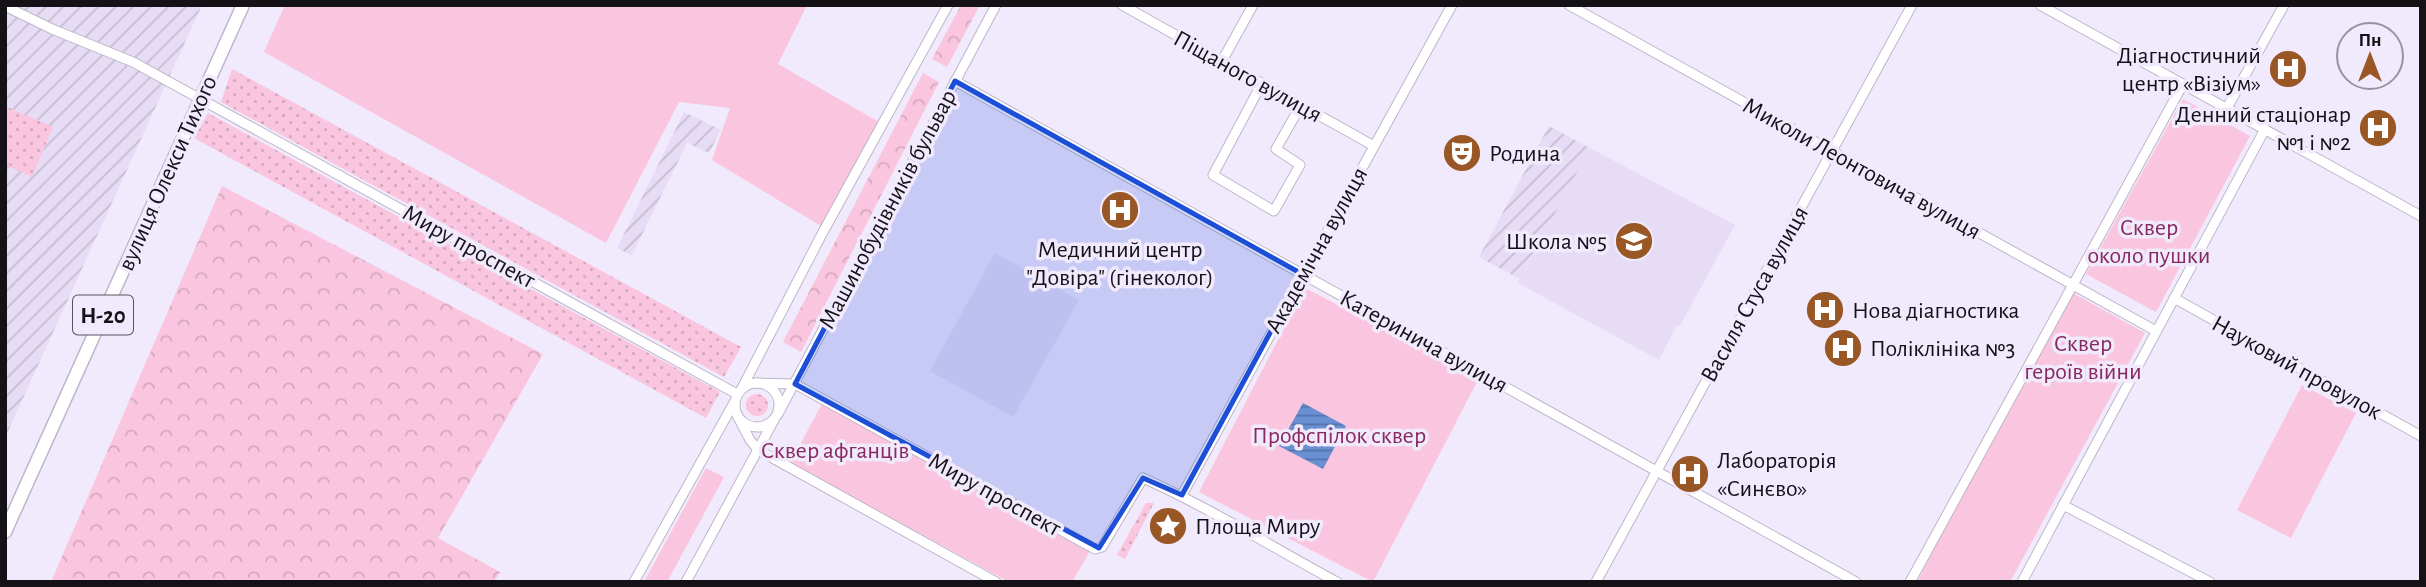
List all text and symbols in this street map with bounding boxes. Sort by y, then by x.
north arrow [2335,21,2405,91]
street label: Піщаного вулиця [1169,26,1326,127]
text: Пн [2358,31,2382,50]
place label: Діагностичний центр «Візіум» [2117,44,2261,96]
hospital icon: Діагностичний центр «Візіум» [2267,48,2309,90]
street label: вулиця Олекси Тихого [114,72,222,274]
street label: Машинобудівників бульвар [815,86,961,333]
street label: Миколи Леонтовича вулиця [1739,93,1985,244]
place label: Денний стаціонар №1 і №2 [2175,103,2351,155]
hospital icon: Денний стаціонар №1 і №2 [2357,107,2399,149]
theatre icon: Родина [1441,132,1483,174]
place label: Родина [1489,142,1560,166]
street label: Академічна вулиця [1261,163,1372,338]
hospital icon: Медичний центр "Довіра" (гінеколог) [1099,189,1141,231]
street label: Миру проспект [398,201,539,293]
street label: Василя Стуса вулиця [1697,203,1813,386]
park label: Сквер около пушки [2087,216,2211,268]
school or university icon: Школа №5 [1613,220,1655,262]
place label: Школа №5 [1506,230,1607,254]
place label: Медичний центр "Довіра" (гінеколог) [1026,238,1214,290]
street label: Катеринича вулиця [1336,286,1511,398]
hospital icon: Нова діагностика [1804,289,1846,331]
road number: Н-20 [73,296,133,334]
place label: Нова діагностика [1852,299,2019,323]
street label: Науковий провулок [2208,311,2385,424]
hospital icon: Поліклініка №3 [1822,327,1864,369]
park label: Сквер героїв війни [2024,332,2142,384]
place label: Поліклініка №3 [1870,337,2015,361]
park label: Профспілок сквер [1252,424,1426,448]
park label: Сквер афганців [761,439,909,463]
street label: Миру проспект [924,449,1065,541]
place label: Лабораторія «Синєво» [1717,449,1837,501]
hospital icon: Лабораторія «Синєво» [1669,453,1711,495]
place icon: Площа Миру [1147,505,1189,547]
place label: Площа Миру [1195,515,1321,539]

